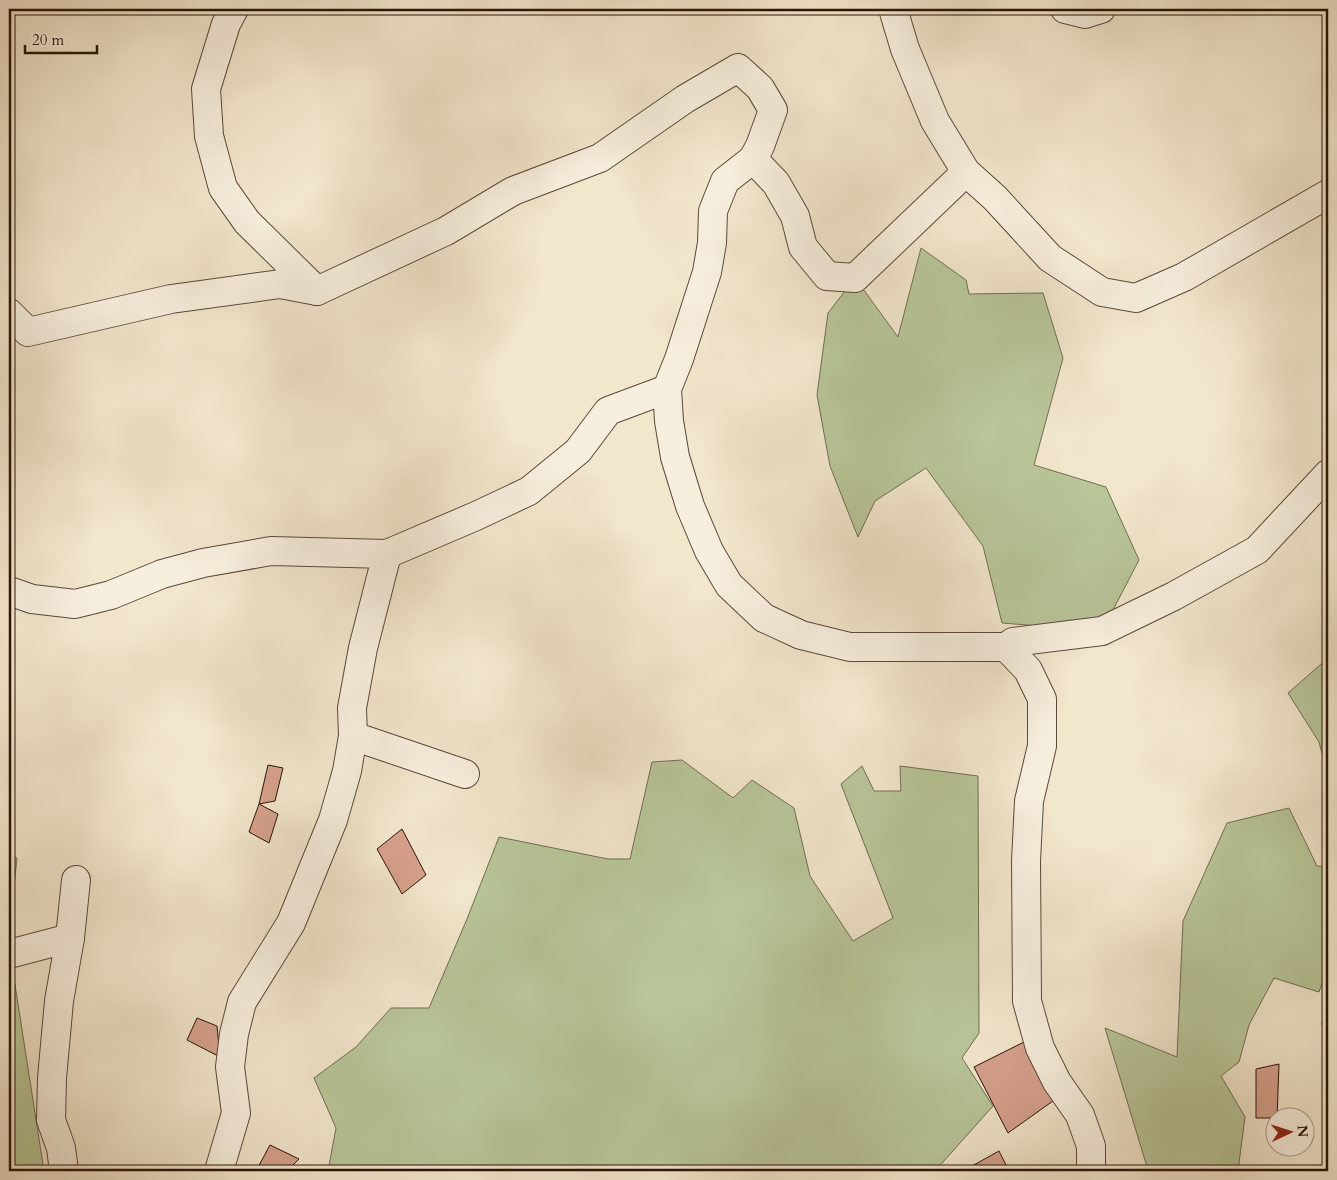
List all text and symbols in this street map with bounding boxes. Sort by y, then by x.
scale bar [25,22,98,54]
text: 20 m [32,30,64,50]
north arrow [1264,1108,1314,1158]
text: N [1293,1124,1312,1138]

